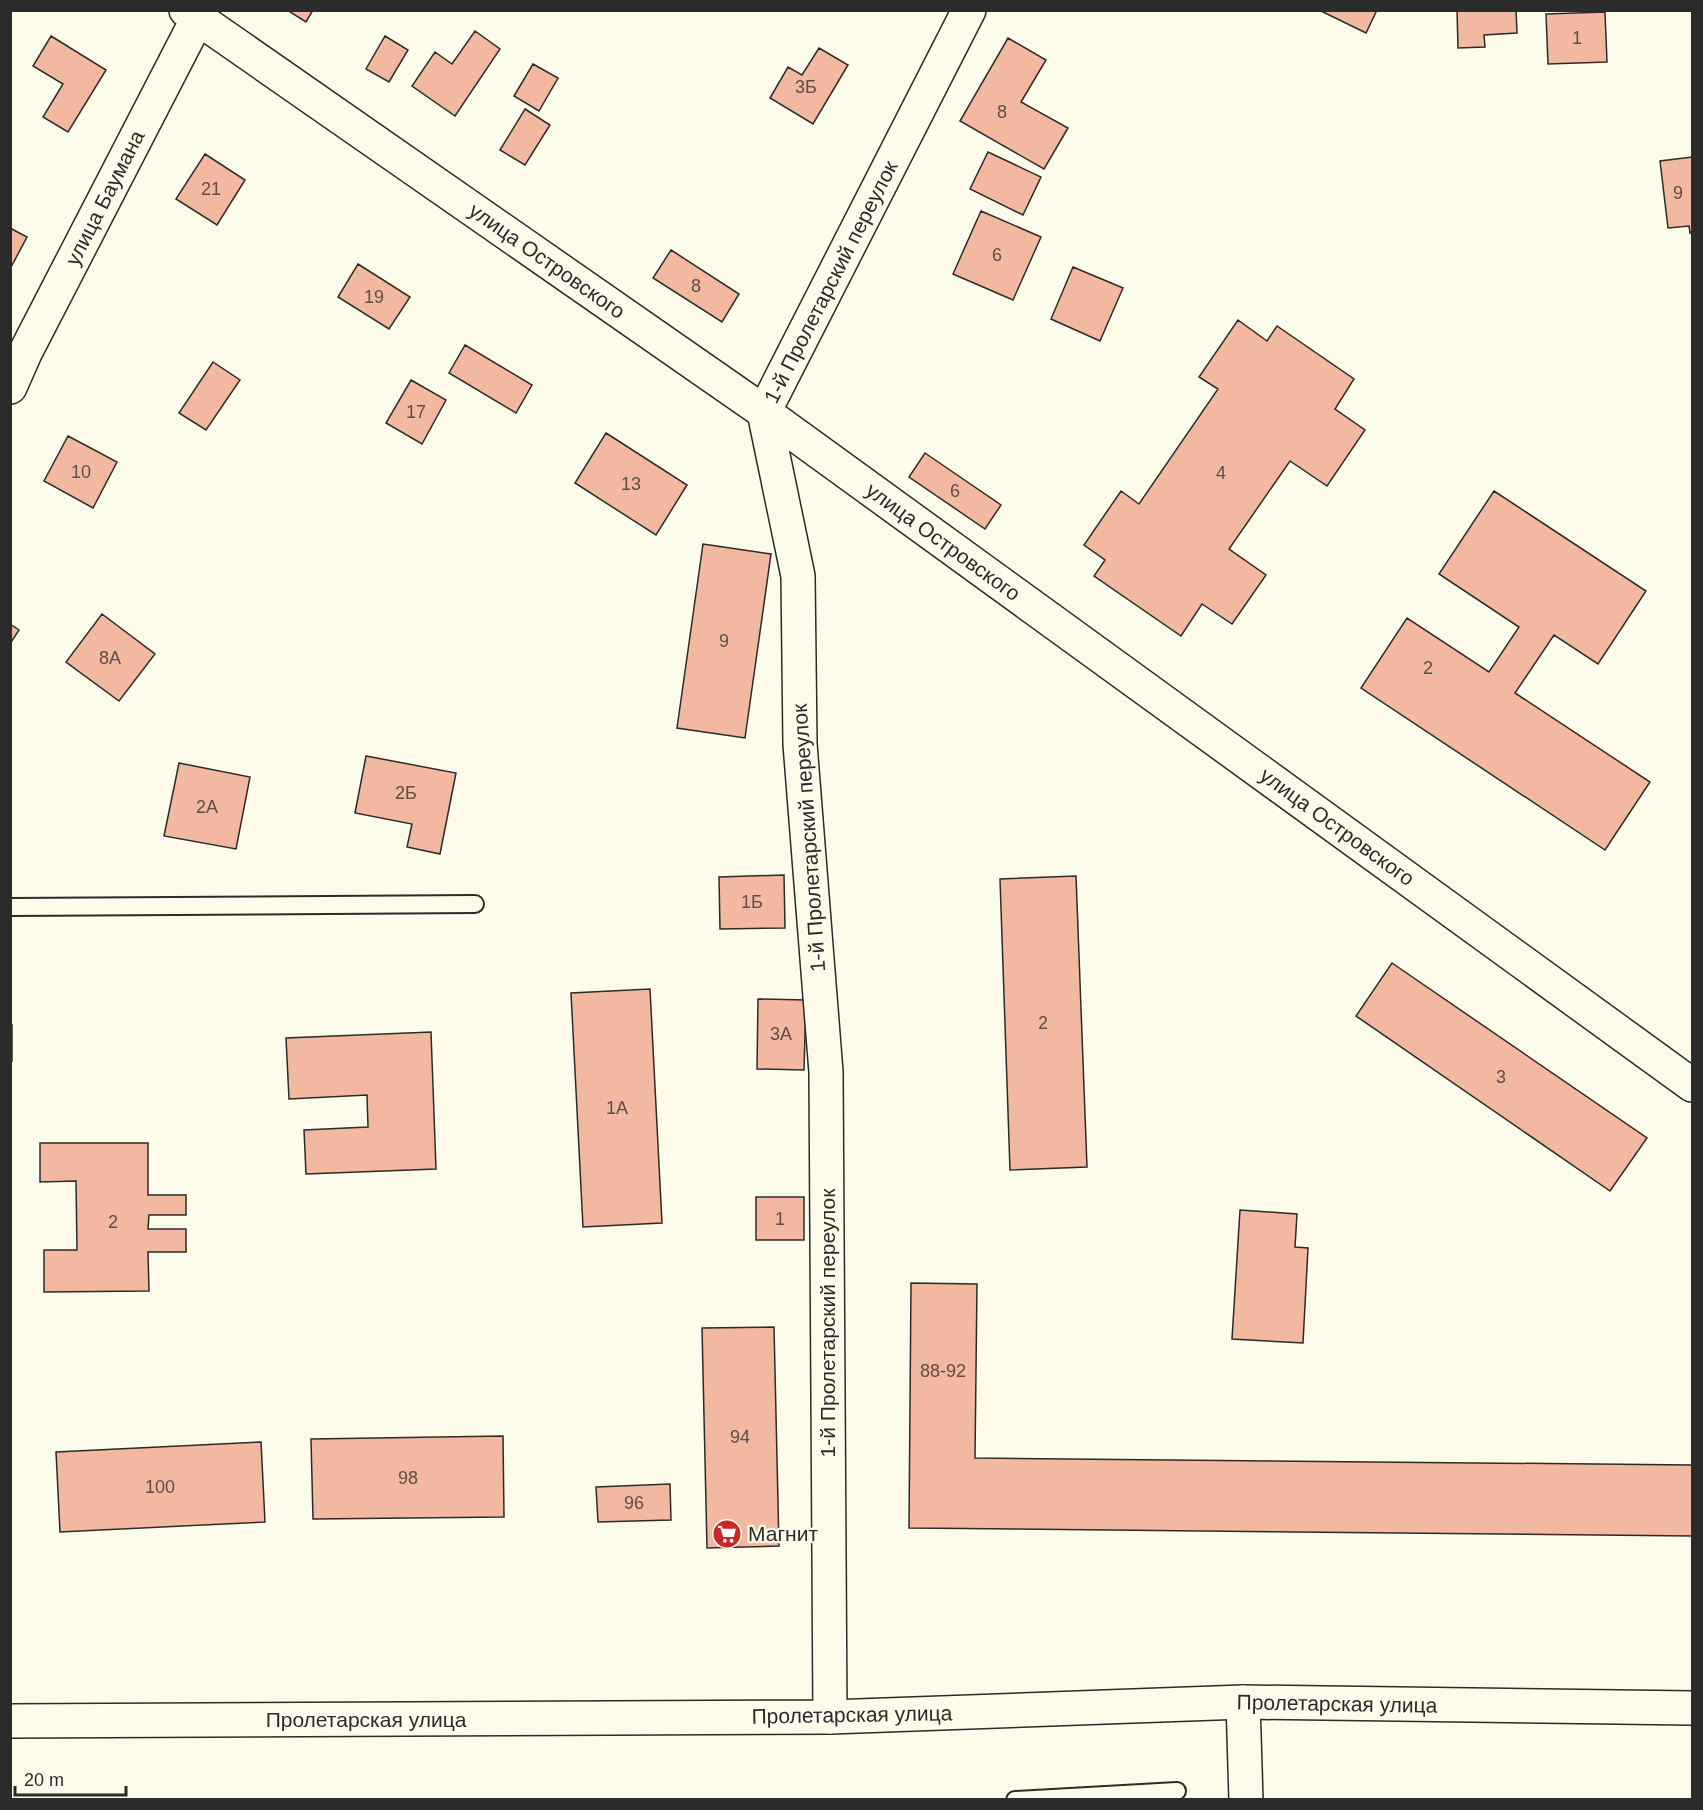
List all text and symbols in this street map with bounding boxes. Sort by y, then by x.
house number: 1 [1572,28,1582,48]
house number: 3Б [795,77,817,97]
house number: 8 [997,102,1007,122]
street label: улица Баумана [61,126,149,269]
street label: 1-й Пролетарский переулок [759,156,902,407]
house number: 21 [201,179,221,199]
house number: 9 [1673,183,1683,203]
street label: улица Островского [465,198,630,323]
house number: 6 [992,245,1002,265]
house number: 8 [691,276,701,296]
house number: 19 [364,287,384,307]
house number: 17 [406,402,426,422]
house number: 10 [71,462,91,482]
house number: 4 [1216,463,1226,483]
house number: 13 [621,474,641,494]
street label: улица Островского [862,478,1025,605]
house number: 6 [950,481,960,501]
house number: 9 [719,631,729,651]
house number: 8А [99,648,121,668]
house number: 2 [1423,658,1433,678]
street label: 1-й Пролетарский переулок [788,702,829,973]
street label: улица Островского [1256,763,1419,890]
house number: 2Б [395,783,417,803]
house number: 2А [196,797,218,817]
house number: 1Б [741,892,763,912]
house number: 2 [1038,1013,1048,1033]
house number: 3А [770,1024,792,1044]
house number: 3 [1496,1067,1506,1087]
house number: 1А [606,1098,628,1118]
street label: 1-й Пролетарский переулок [816,1188,839,1457]
house number: 1 [775,1209,785,1229]
house number: 2 [108,1212,118,1232]
house number: 88-92 [920,1361,966,1381]
house number: 94 [730,1427,750,1447]
house number: 98 [398,1468,418,1488]
house number: 100 [145,1477,175,1497]
house number: 96 [624,1493,644,1513]
supermarket icon: Магнит [711,1518,743,1550]
place label: Магнит [748,1522,818,1545]
street label: Пролетарская улица [1236,1690,1438,1717]
street label: Пролетарская улица [751,1701,953,1728]
street label: Пролетарская улица [266,1708,467,1731]
scale bar [15,1759,126,1797]
text: 20 m [24,1770,64,1790]

